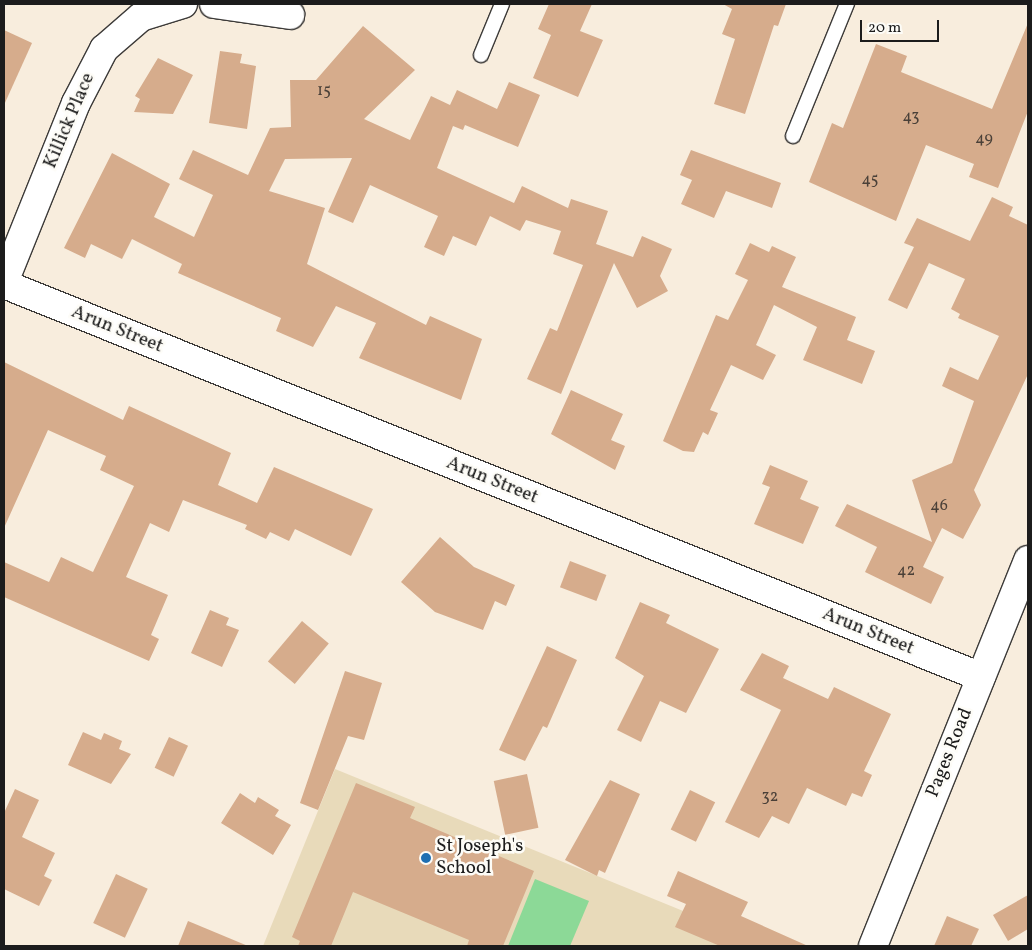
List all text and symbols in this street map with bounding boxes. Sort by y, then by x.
scale bar [862,10,941,42]
text: 20 m [868,18,901,39]
street label: Killick Place [40,70,100,172]
house number: 15 [317,81,331,101]
house number: 43 [902,107,920,127]
house number: 49 [975,129,993,149]
house number: 45 [862,170,878,190]
street label: Arun Street [68,301,166,359]
street label: Arun Street [443,452,541,510]
house number: 46 [930,496,948,516]
house number: 42 [897,561,915,581]
street label: Arun Street [819,603,917,661]
street label: Pages Road [922,705,978,801]
house number: 32 [762,787,778,807]
place label: St Joseph's School [436,836,523,880]
marker: St Joseph's School [420,852,432,864]

